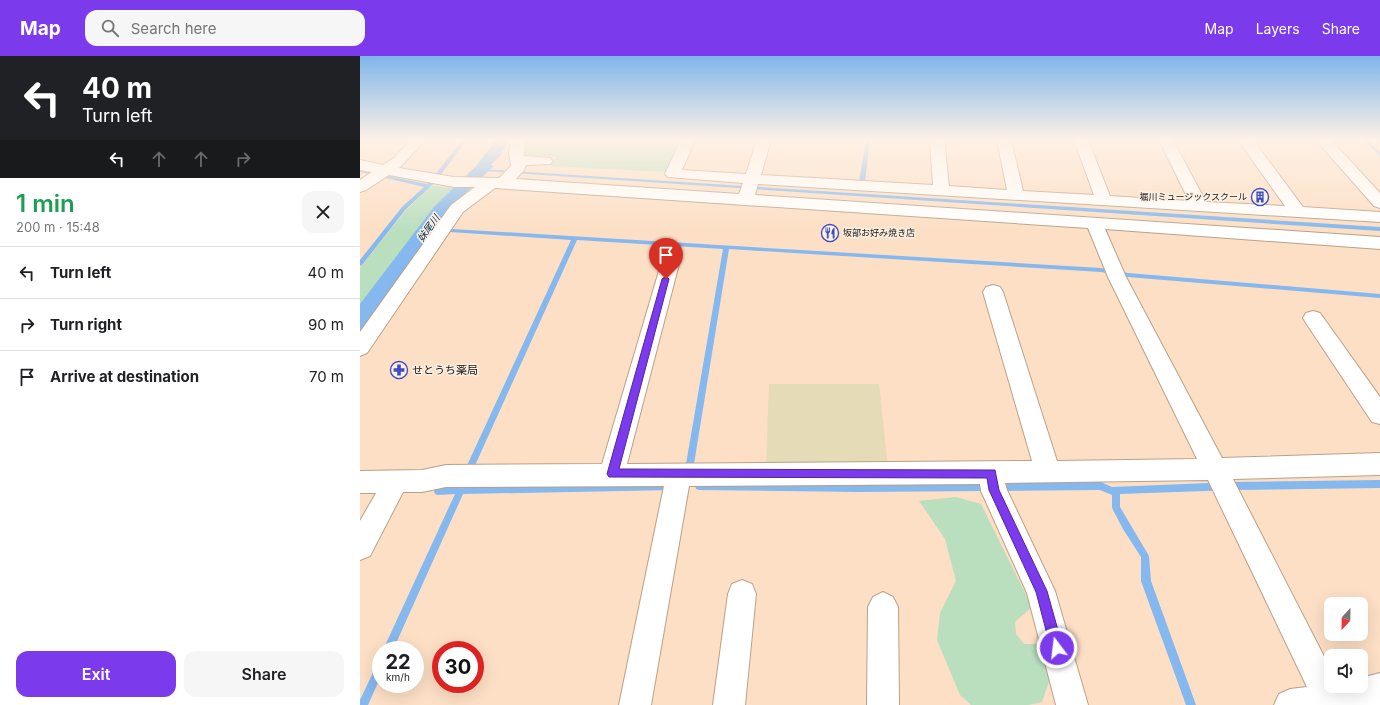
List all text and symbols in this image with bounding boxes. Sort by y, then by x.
search box [85,10,365,46]
text: Map [20,17,61,40]
icon: search [99,17,121,39]
text: Search here [131,19,216,38]
text: Map [1205,20,1234,37]
text: Layers [1256,20,1300,37]
text: Share [1322,20,1360,37]
text: 40 m [82,71,152,105]
icon: left [16,72,68,124]
text: Turn left [82,105,152,126]
icon: left [106,148,128,170]
icon: ahead [148,148,170,170]
icon: ahead [190,148,212,170]
icon: right [232,148,254,170]
building icon: 堀川ミュージックスクール [1250,187,1270,207]
text: 1 min [16,189,75,218]
button: close [302,191,344,233]
place label: 堀川ミュージックスクール [1139,191,1247,202]
water label: 妹尾川 [414,212,442,244]
text: 200 m · 15:48 [16,219,100,235]
restaurant icon: 坂部お好み焼き店 [820,223,840,243]
place label: 坂部お好み焼き店 [843,227,915,238]
pin [649,238,683,279]
icon: arrive [655,244,677,266]
icon: left [16,262,38,284]
text: Turn left [50,263,111,282]
text: 40 m [307,263,344,282]
icon: right [16,314,38,336]
text: Turn right [50,315,122,334]
text: 90 m [308,315,344,334]
pharmacy icon: せとうち薬局 [389,360,409,380]
place label: せとうち薬局 [412,363,478,377]
icon: arrive [16,366,38,388]
text: Arrive at destination [50,367,199,386]
text: 70 m [309,367,344,386]
north arrow [1324,597,1368,641]
map controls [1324,597,1368,693]
position arrow [1036,627,1078,669]
speed limit sign: 30 [432,641,484,693]
button: sound [1324,649,1368,693]
text: 22 [385,650,411,674]
button: Exit [16,651,176,697]
button: Share [184,651,344,697]
text: km/h [386,671,410,683]

